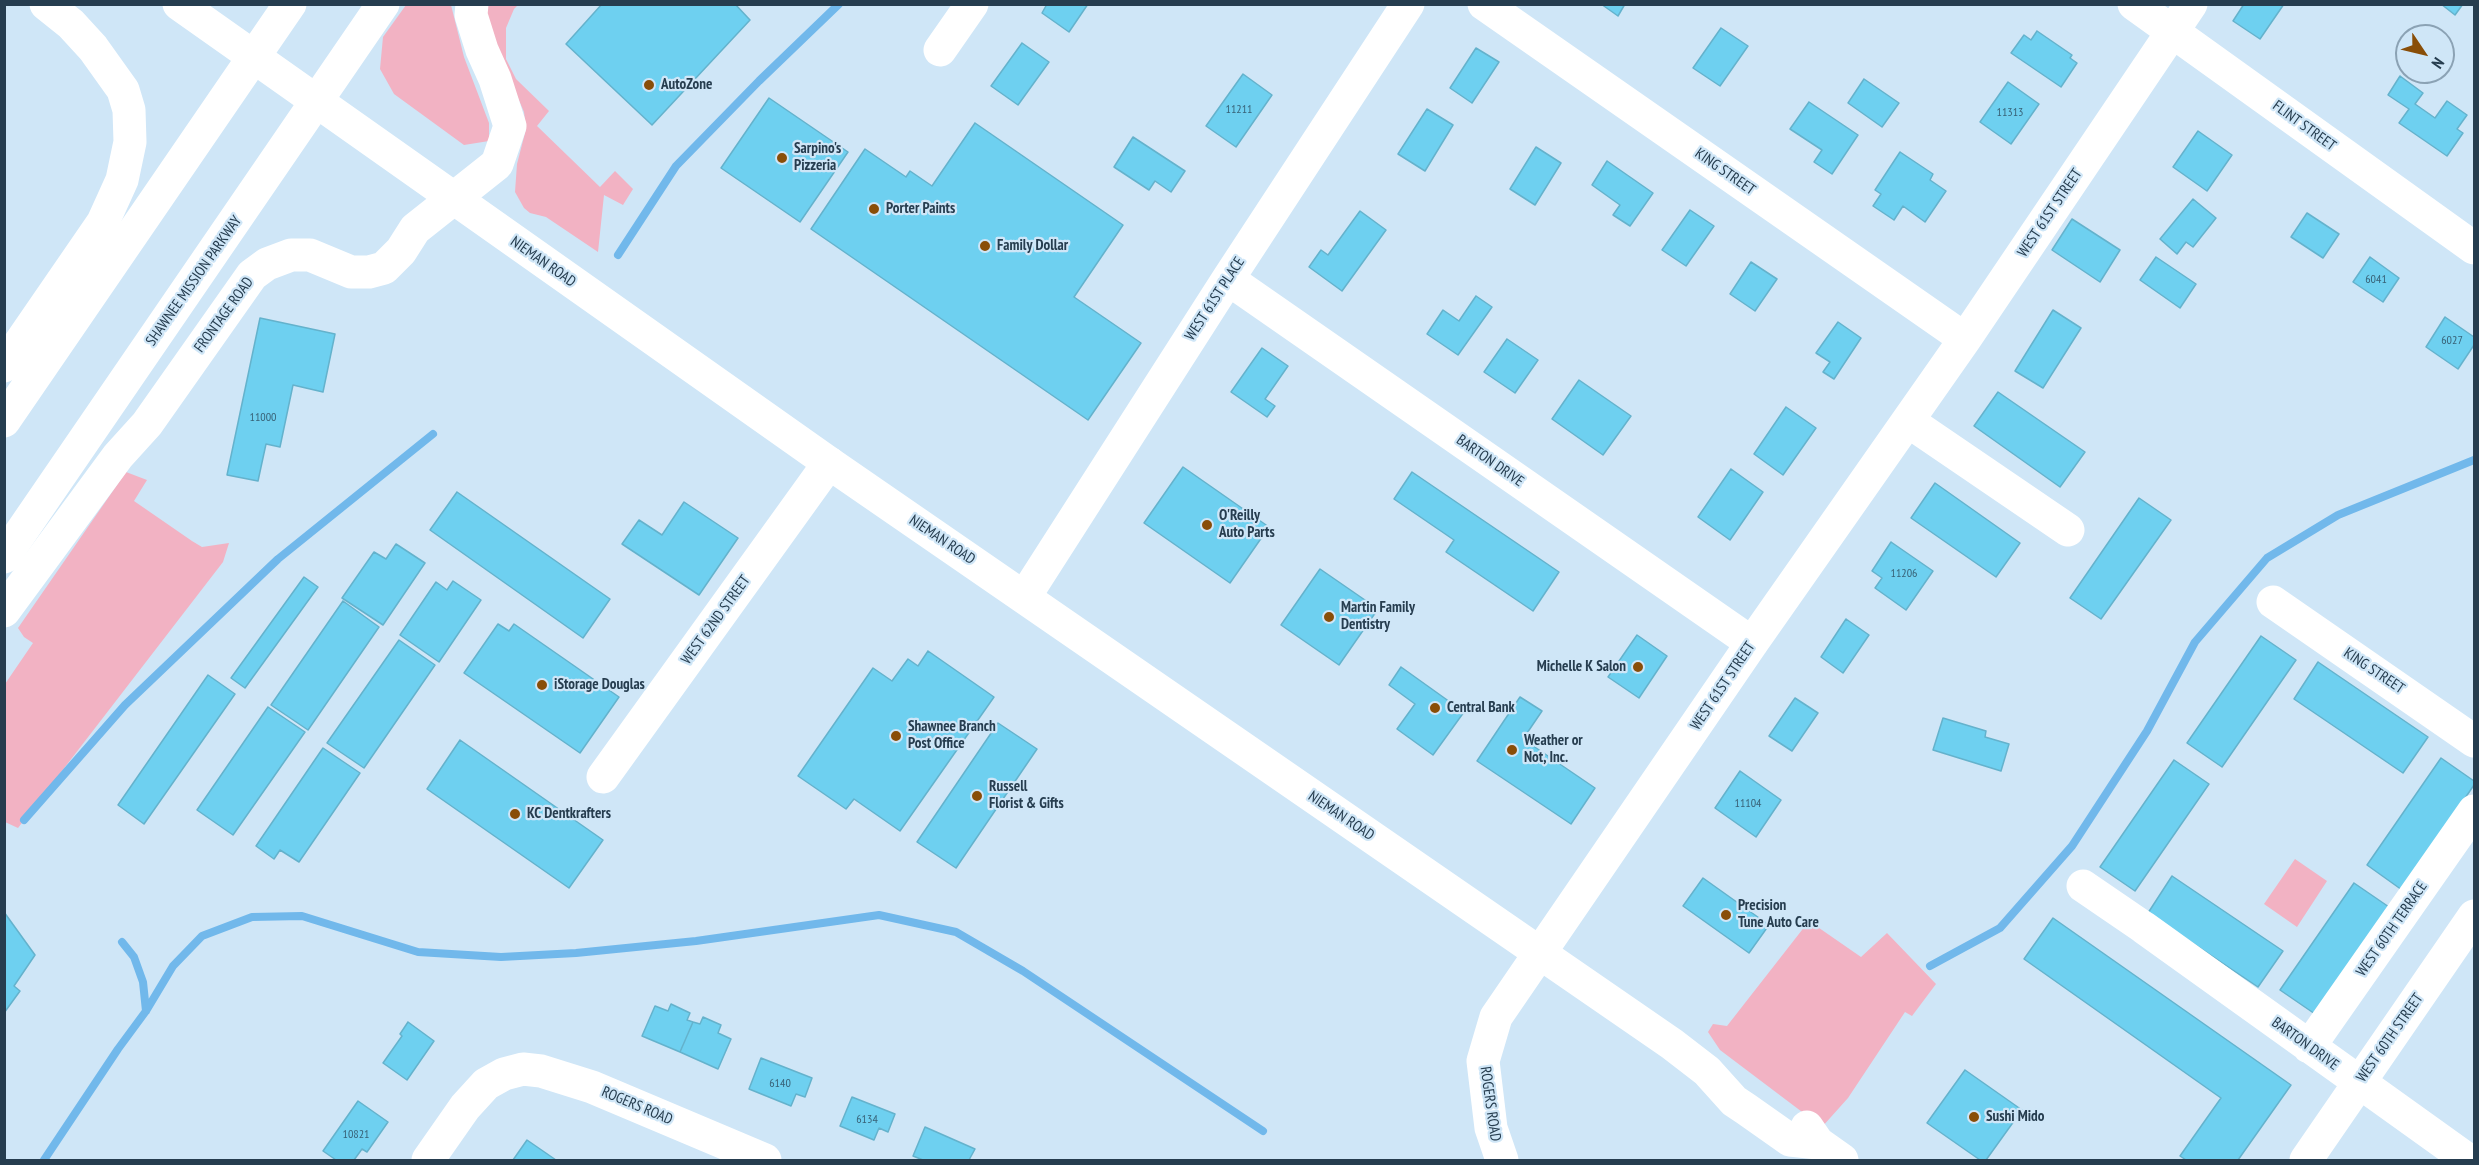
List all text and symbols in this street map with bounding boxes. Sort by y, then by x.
north arrow [2395,24,2455,84]
text: N [2427,54,2449,72]
place label: AutoZone [661,76,712,94]
marker: AutoZone [642,78,656,92]
street label: FLINT STREET [2269,97,2339,155]
house number: 11211 [1226,103,1252,117]
house number: 11313 [1997,106,2023,120]
place label: Sarpino's Pizzeria [794,140,841,175]
street label: KING STREET [1691,145,1759,199]
marker: Sarpino's Pizzeria [775,151,789,165]
street label: WEST 61ST STREET [2014,165,2086,261]
place label: Porter Paints [886,200,955,218]
marker: Porter Paints [867,202,881,216]
street label: SHAWNEE MISSION PARKWAY [142,213,246,349]
street label: NIEMAN ROAD [507,233,579,291]
place label: Family Dollar [997,237,1068,255]
marker: Family Dollar [978,239,992,253]
street label: WEST 61ST PLACE [1181,254,1249,344]
house number: 6041 [2365,273,2387,287]
street label: FRONTAGE ROAD [191,274,257,356]
house number: 6027 [2441,334,2463,348]
house number: 11000 [250,411,276,425]
street label: BARTON DRIVE [1453,431,1527,491]
place label: O'Reilly Auto Parts [1219,507,1275,542]
street label: NIEMAN ROAD [906,511,978,569]
marker: O'Reilly Auto Parts [1200,518,1214,532]
house number: 11206 [1891,567,1917,581]
street label: WEST 62ND STREET [678,572,754,668]
place label: Martin Family Dentistry [1341,599,1415,634]
marker: Martin Family Dentistry [1322,610,1336,624]
street label: WEST 61ST STREET [1687,638,1759,734]
street label: KING STREET [2340,644,2408,698]
place label: Michelle K Salon [1537,658,1626,676]
marker: Michelle K Salon [1631,660,1645,674]
place label: iStorage Douglas [554,676,645,694]
marker: iStorage Douglas [535,678,549,692]
place label: Central Bank [1447,699,1515,717]
marker: Central Bank [1428,701,1442,715]
place label: Shawnee Branch Post Office [908,718,996,753]
marker: Shawnee Branch Post Office [889,729,903,743]
place label: Weather or Not, Inc. [1524,732,1583,767]
marker: Weather or Not, Inc. [1505,743,1519,757]
place label: Russell Florist & Gifts [989,778,1064,813]
street label: NIEMAN ROAD [1305,787,1377,845]
marker: Russell Florist & Gifts [970,789,984,803]
house number: 11104 [1735,797,1761,811]
place label: KC Dentkrafters [527,805,611,823]
marker: KC Dentkrafters [508,807,522,821]
street label: WEST 60TH TERRACE [2353,878,2431,980]
place label: Precision Tune Auto Care [1738,897,1819,932]
marker: Precision Tune Auto Care [1719,908,1733,922]
street label: WEST 60TH STREET [2353,990,2427,1086]
street label: BARTON DRIVE [2268,1014,2342,1074]
street label: ROGERS ROAD [1476,1065,1504,1143]
house number: 6140 [769,1077,791,1091]
street label: ROGERS ROAD [599,1083,675,1129]
place label: Sushi Mido [1986,1108,2044,1126]
marker: Sushi Mido [1967,1110,1981,1124]
house number: 6134 [856,1113,878,1127]
house number: 10821 [343,1128,369,1142]

